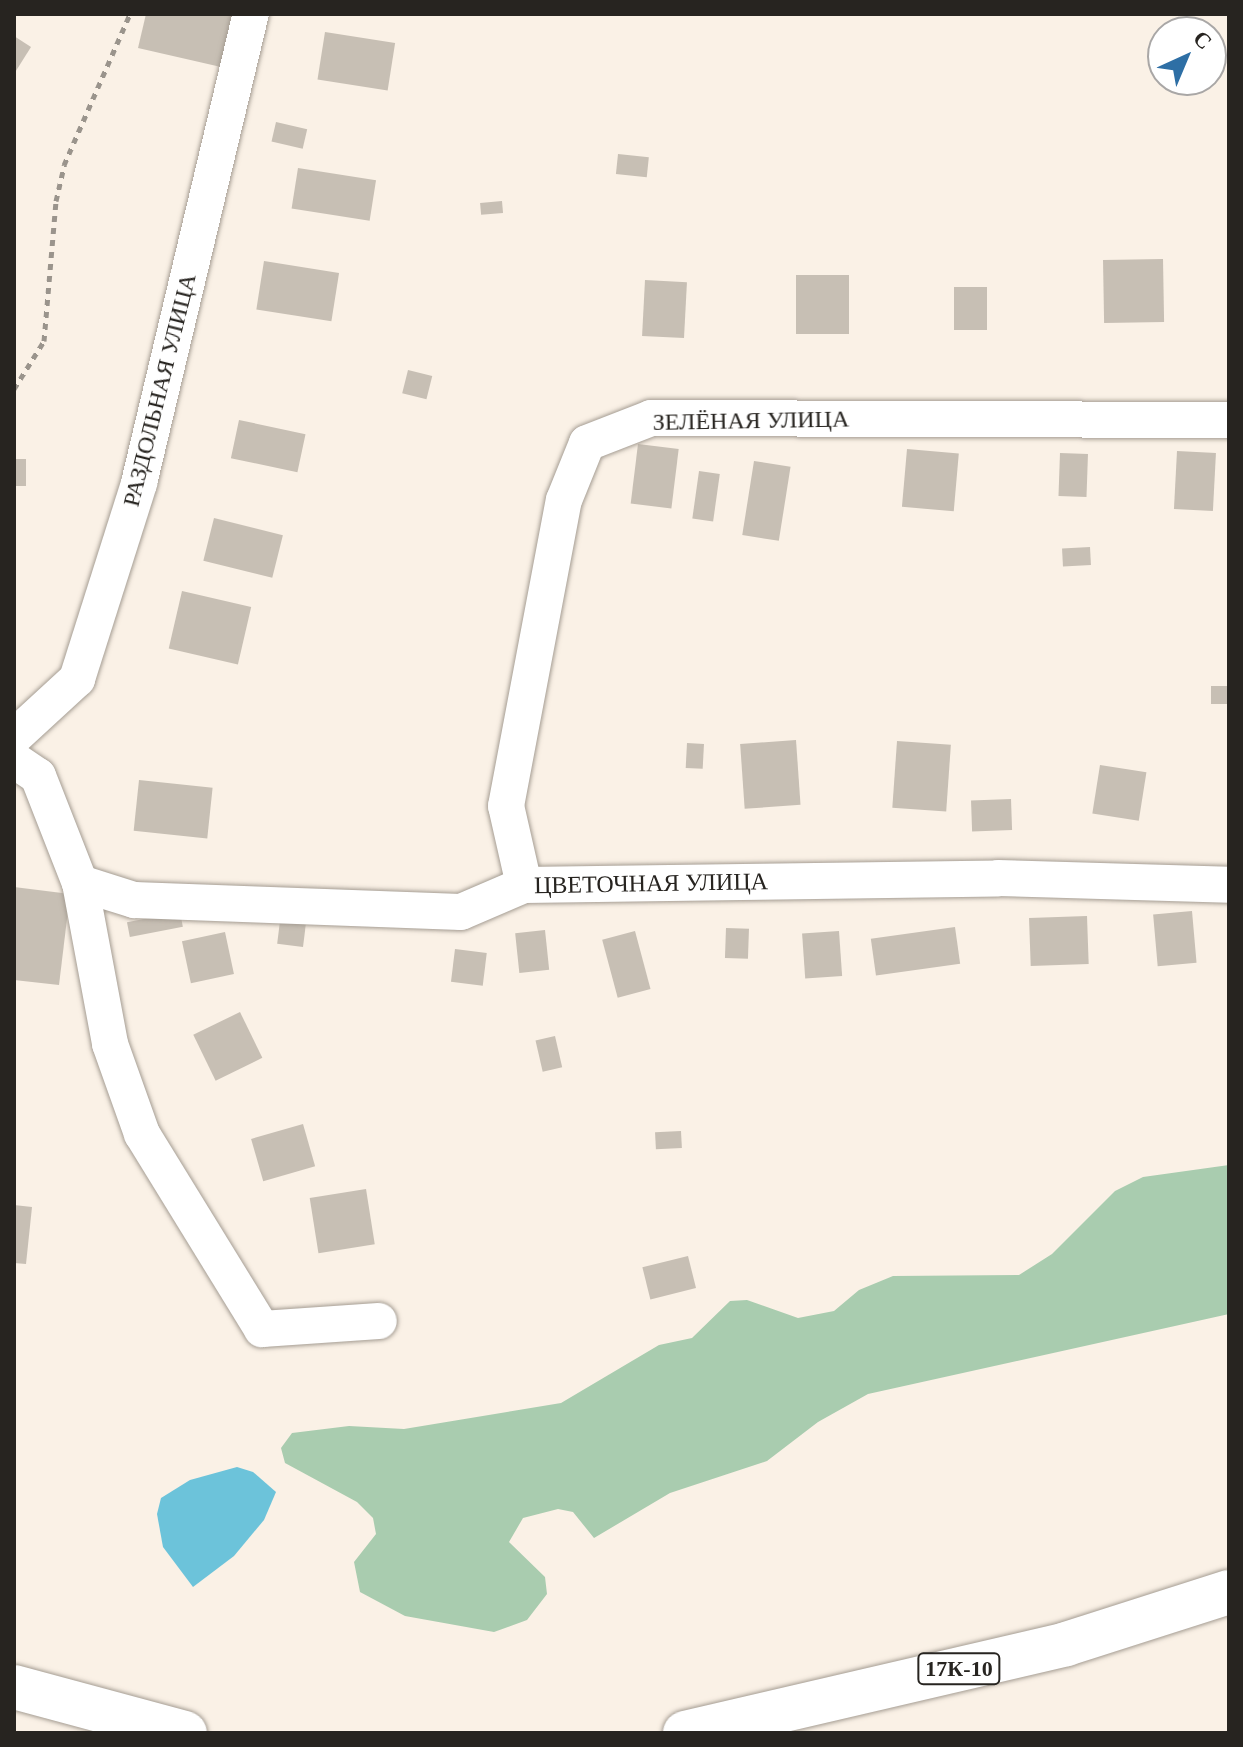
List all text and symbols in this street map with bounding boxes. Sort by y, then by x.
north arrow [1147,16,1227,96]
text: С [1188,25,1217,54]
street label: РАЗДОЛЬНАЯ УЛИЦА [117,270,203,510]
street label: ЗЕЛЁНАЯ УЛИЦА [652,405,850,437]
street label: ЦВЕТОЧНАЯ УЛИЦА [534,868,768,900]
road number: 17К-10 [917,1651,1001,1687]

